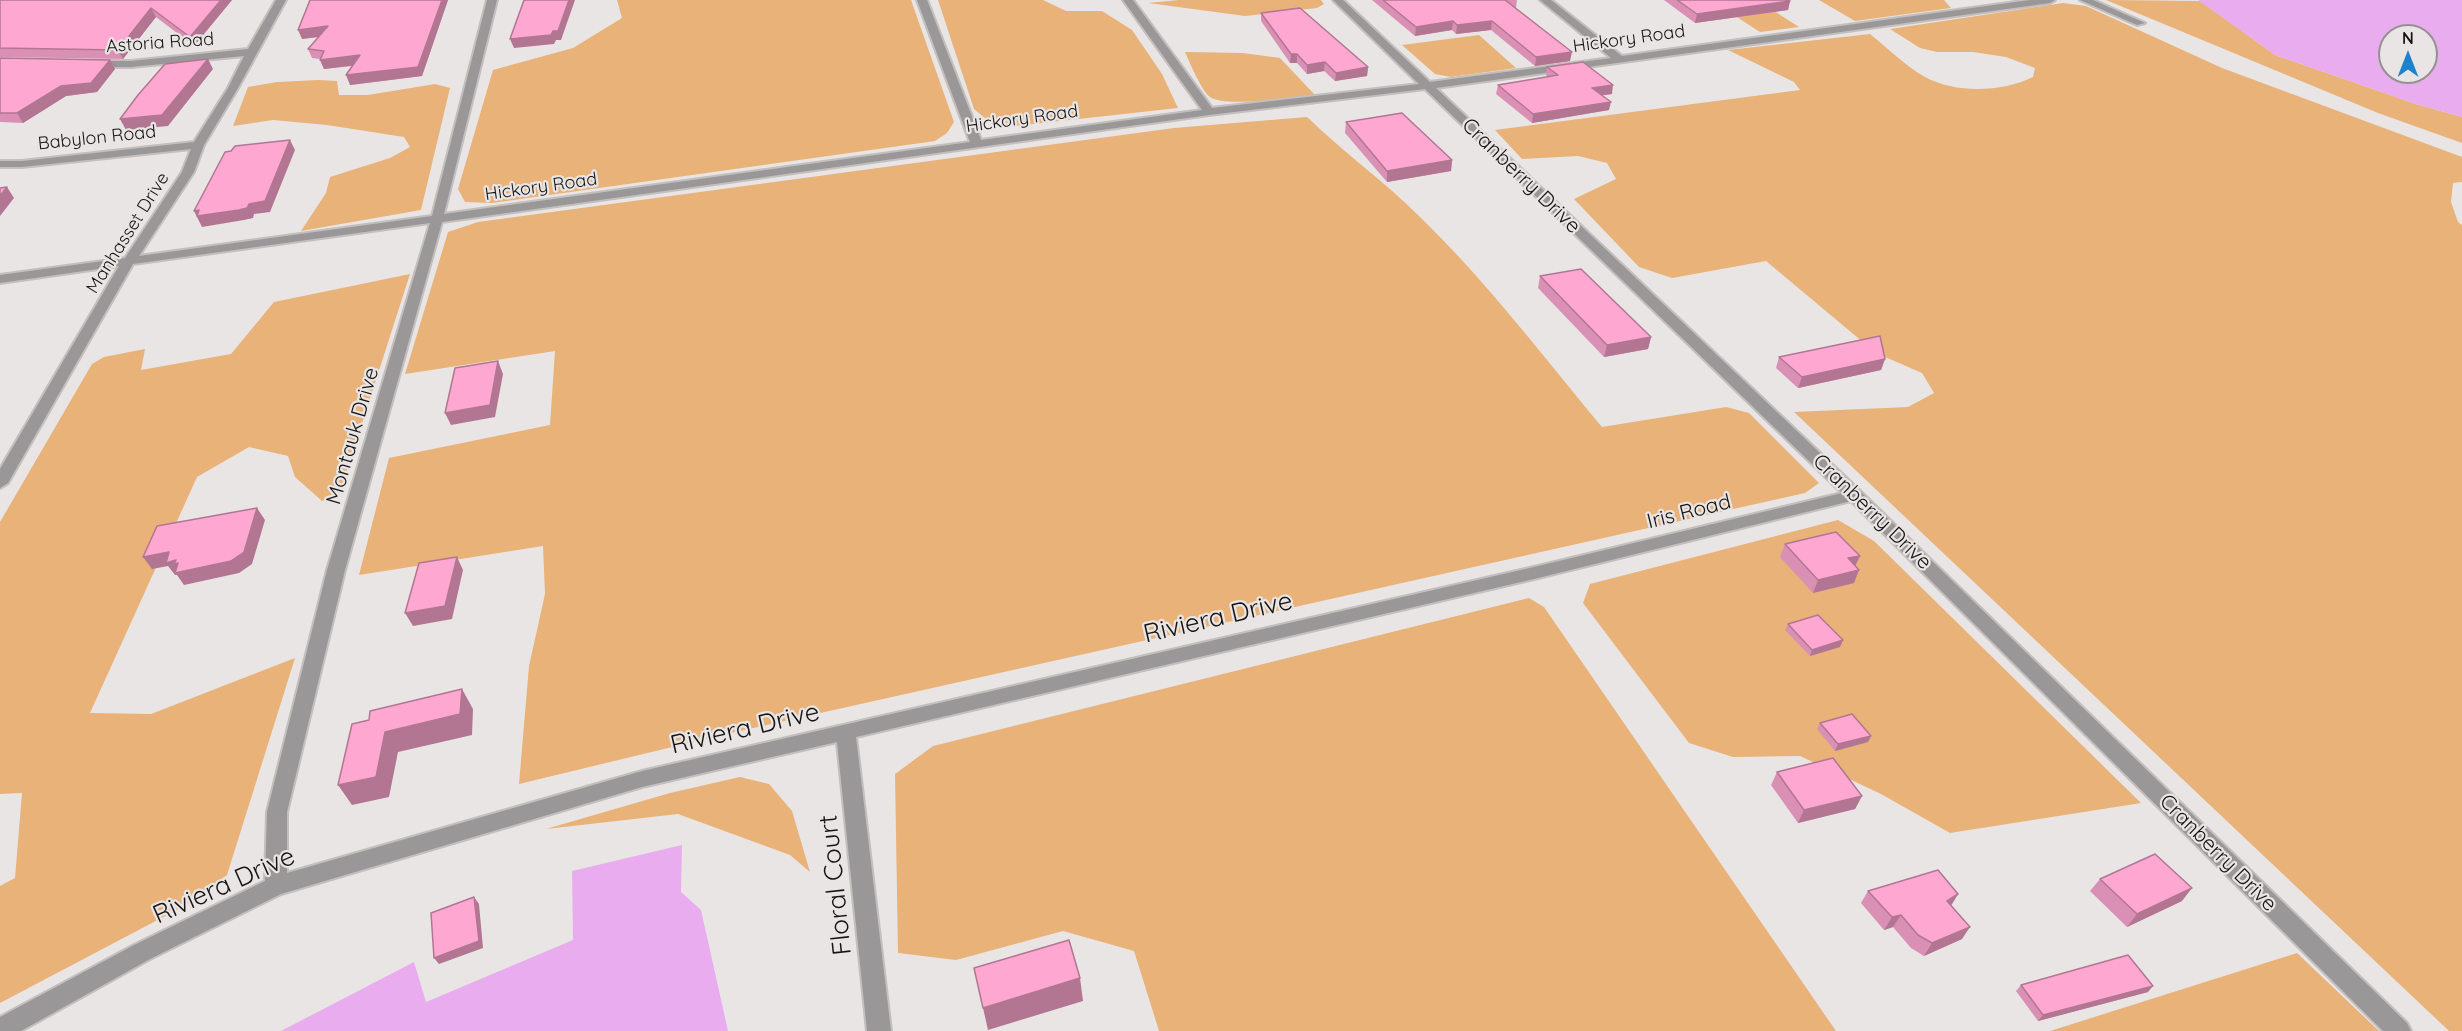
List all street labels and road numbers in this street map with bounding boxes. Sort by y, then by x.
street label: Hickory Road [1572,20,1686,58]
street label: Astoria Road [105,28,215,58]
street label: Hickory Road [965,100,1079,138]
street label: Cranberry Drive [1456,113,1586,239]
street label: Babylon Road [37,121,157,155]
street label: Manhasset Drive [82,168,174,298]
street label: Hickory Road [484,168,598,206]
street label: Montauk Drive [321,365,385,507]
street label: Cranberry Drive [1807,449,1937,575]
street label: Iris Road [1644,489,1734,535]
street label: Riviera Drive [1140,586,1296,650]
street label: Riviera Drive [667,697,823,761]
street label: Cranberry Drive [2154,789,2282,917]
street label: Floral Court [813,813,859,957]
street label: Riviera Drive [148,841,300,931]

